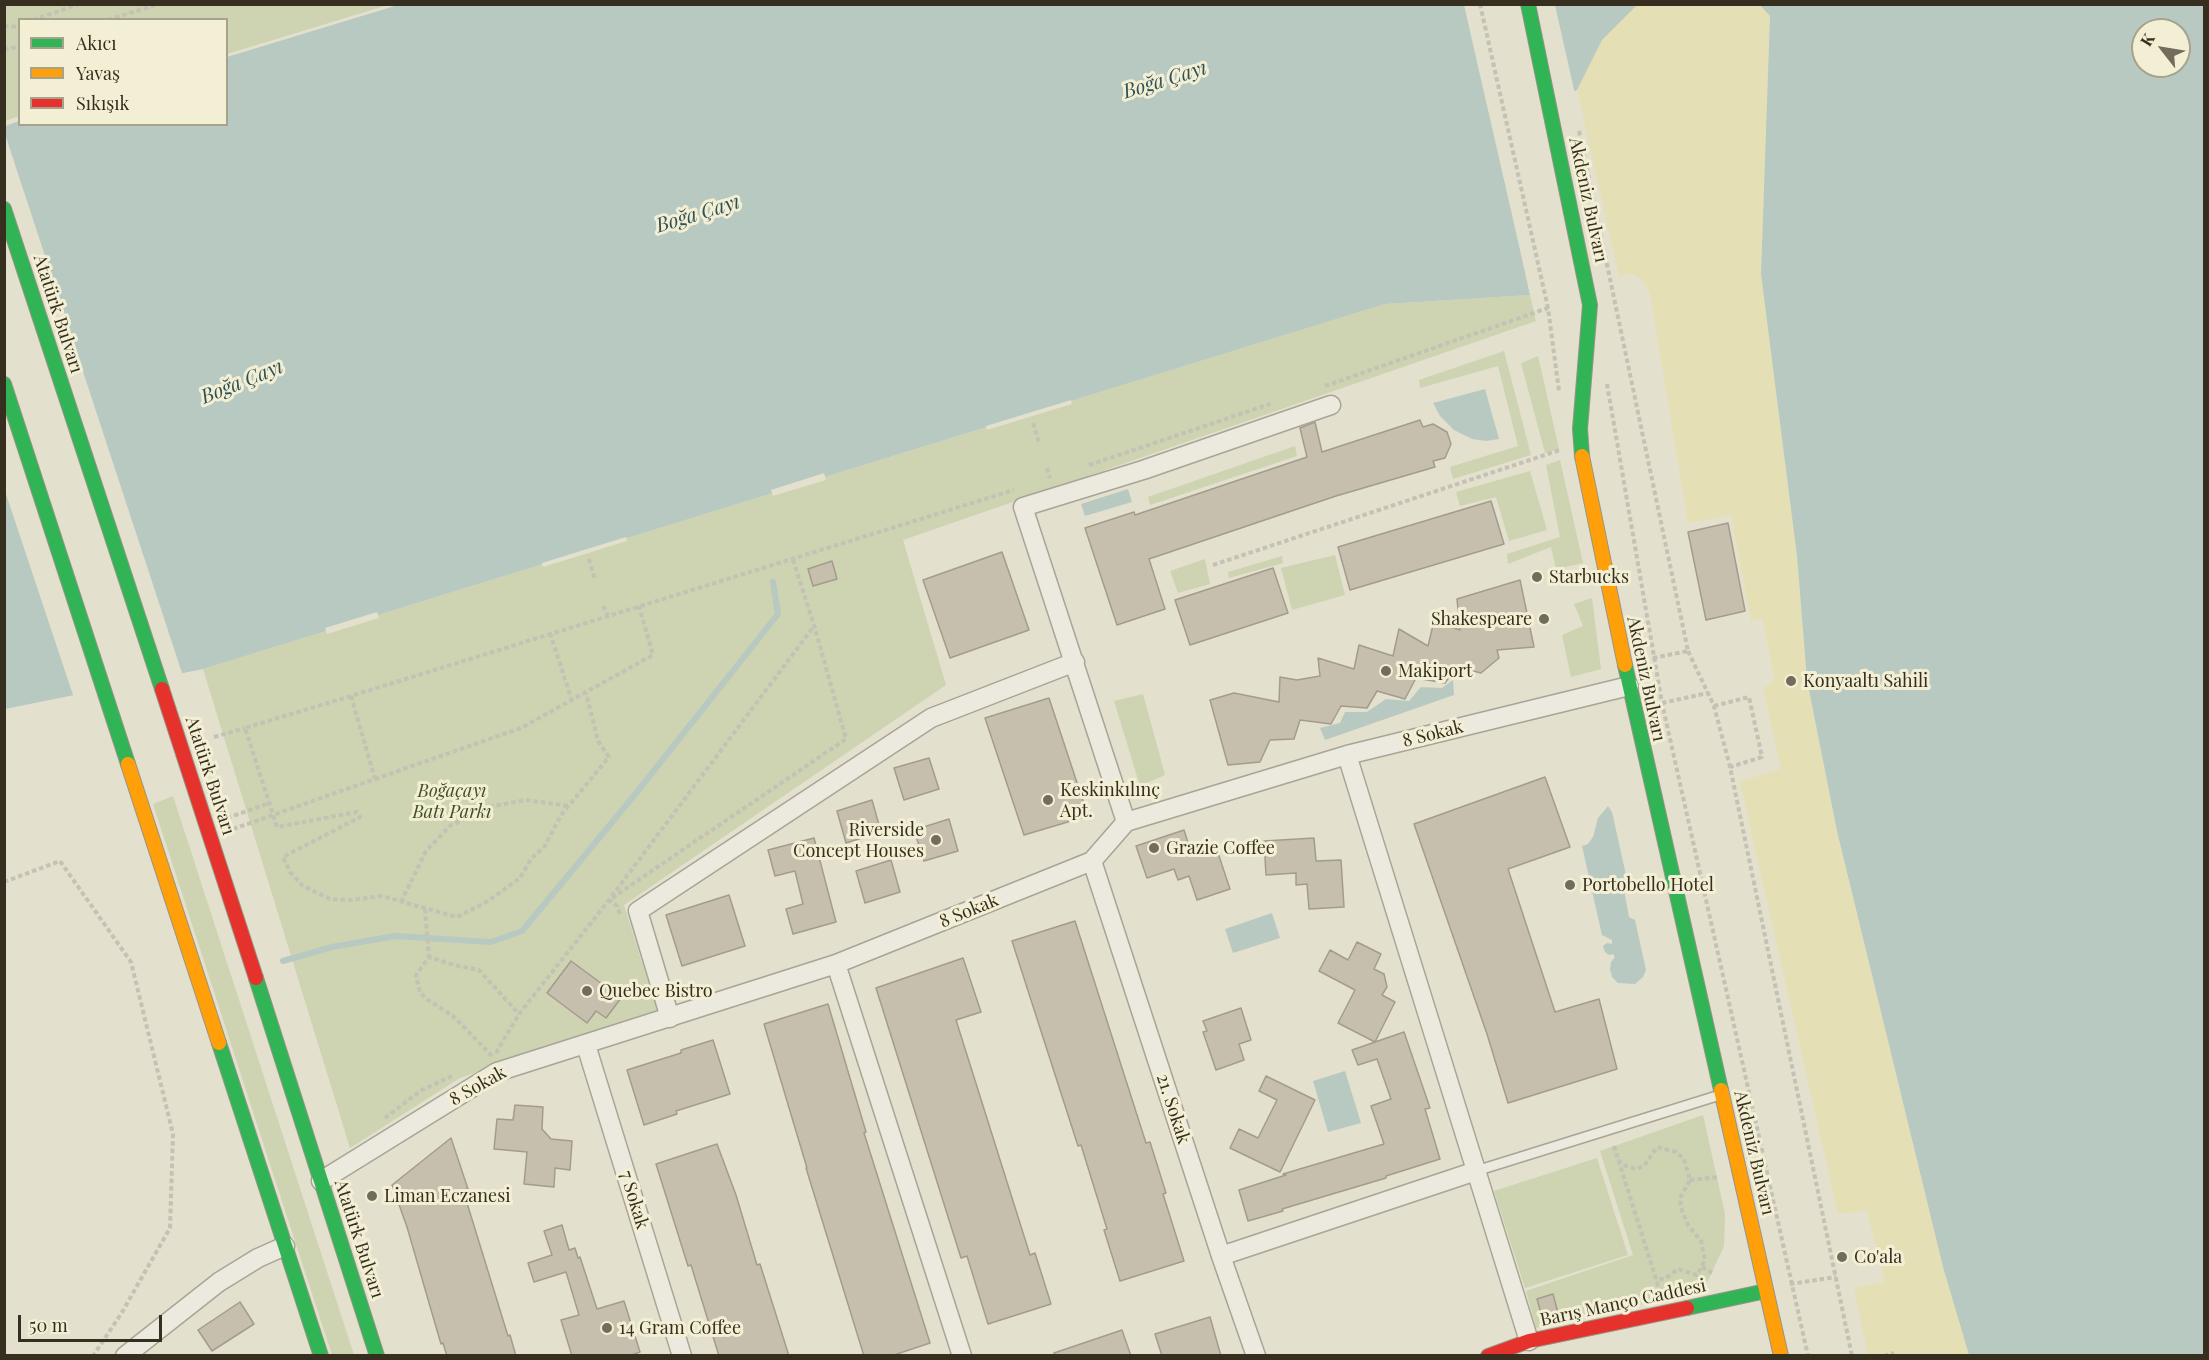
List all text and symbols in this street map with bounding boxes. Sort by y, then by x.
legend [18,18,228,126]
north arrow [2131,18,2191,78]
text: K [2135,29,2159,50]
text: Akıcı [76,31,117,55]
water label: Boğa Çayı [1120,56,1210,104]
text: Yavaş [76,61,120,85]
text: Sıkışık [76,91,129,115]
street label: Akdeniz Bulvarı [1564,136,1612,264]
water label: Boğa Çayı [653,190,743,238]
street label: Atatürk Bulvarı [29,252,87,376]
water label: Boğa Çayı [197,355,287,409]
place label: Starbucks [1549,566,1629,588]
marker: Starbucks [1530,570,1544,584]
place label: Shakespeare [1431,608,1532,630]
marker: Shakespeare [1537,612,1551,626]
street label: Akdeniz Bulvarı [1622,615,1670,743]
place label: Makiport [1398,660,1472,682]
marker: Makiport [1379,664,1393,678]
place label: Konyaaltı Sahili [1803,670,1928,692]
marker: Konyaaltı Sahili [1784,674,1798,688]
street label: Atatürk Bulvarı [181,714,239,838]
street label: 8 Sokak [1400,716,1466,752]
place label: Keskinkılınç Apt. [1060,779,1160,822]
park label: Boğaçayı Batı Parkı [412,780,492,822]
marker: Keskinkılınç Apt. [1041,793,1055,807]
place label: Riverside Concept Houses [793,819,924,862]
marker: Riverside Concept Houses [929,833,943,847]
place label: Grazie Coffee [1166,837,1275,859]
marker: Grazie Coffee [1147,841,1161,855]
place label: Portobello Hotel [1582,874,1714,896]
marker: Portobello Hotel [1563,878,1577,892]
street label: 8 Sokak [936,889,1002,933]
place label: Quebec Bistro [599,980,713,1002]
marker: Quebec Bistro [580,984,594,998]
street label: 8 Sokak [446,1062,510,1110]
street label: 21. Sokak [1152,1071,1194,1147]
street label: Akdeniz Bulvarı [1729,1089,1779,1217]
street label: 7 Sokak [615,1168,653,1232]
street label: Atatürk Bulvarı [330,1177,388,1301]
place label: Liman Eczanesi [384,1185,510,1207]
marker: Liman Eczanesi [365,1189,379,1203]
place label: Co'ala [1854,1246,1902,1268]
marker: Co'ala [1835,1250,1849,1264]
street label: Barış Manço Caddesi [1538,1275,1708,1331]
scale bar [21,1303,165,1341]
text: 50 m [29,1313,68,1337]
place label: 14 Gram Coffee [619,1317,741,1339]
marker: 14 Gram Coffee [600,1321,614,1335]

